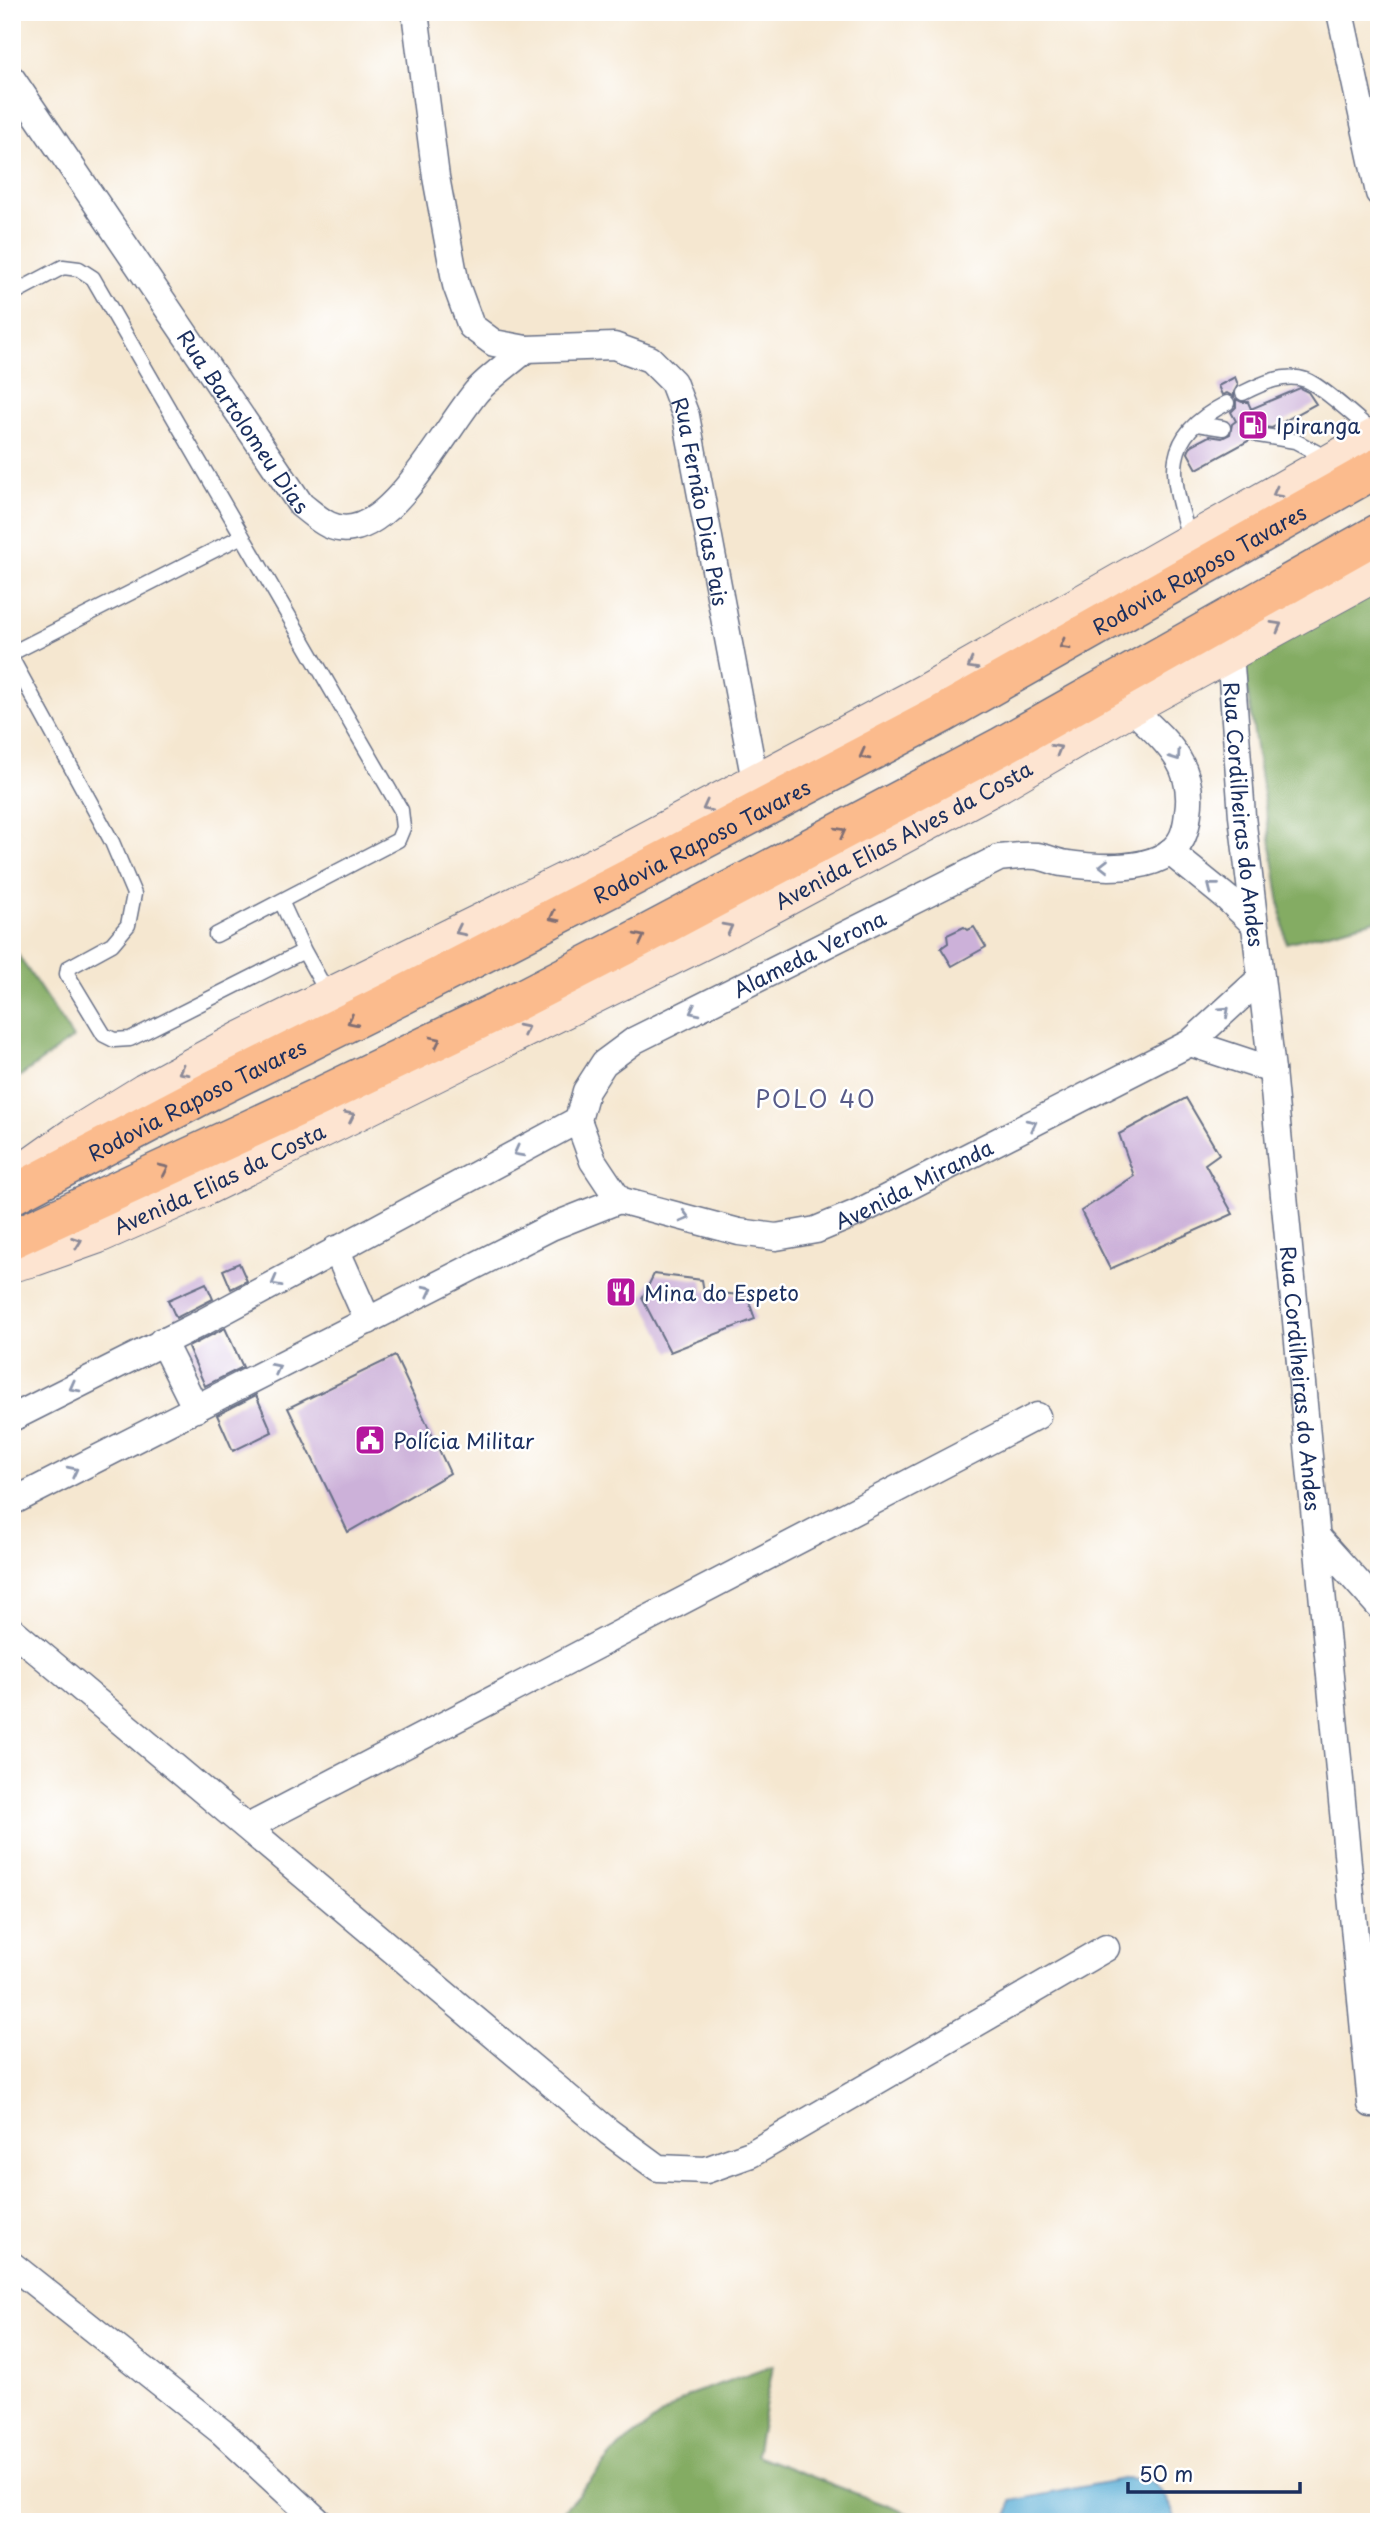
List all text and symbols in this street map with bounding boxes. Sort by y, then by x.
street label: Rua Bartolomeu Dias [170,323,315,521]
street label: Rua Fernão Dias Pais [664,392,738,609]
fuel station icon: Ipiranga [1236,408,1270,442]
place label: Ipiranga [1276,409,1360,441]
one-way arrow [1271,485,1284,498]
street label: Rodovia Raposo Tavares [1086,495,1312,642]
one-way arrow [1270,621,1282,634]
one-way arrow [1058,637,1071,650]
one-way arrow [967,657,980,670]
street label: Rua Cordilheiras do Andes [1216,681,1273,949]
one-way arrow [1050,745,1063,758]
one-way arrow [859,746,871,760]
one-way arrow [1168,748,1181,761]
street label: Avenida Elias Alves da Costa [769,752,1038,917]
street label: Rodovia Raposo Tavares [587,770,816,911]
one-way arrow [702,799,714,812]
one-way arrow [833,826,846,840]
one-way arrow [1099,859,1110,874]
one-way arrow [1208,882,1220,895]
street label: Alameda Verona [727,901,891,1005]
one-way arrow [549,909,561,922]
one-way arrow [721,922,733,936]
one-way arrow [455,923,467,937]
one-way arrow [632,933,645,946]
one-way arrow [689,1002,701,1016]
one-way arrow [1217,1006,1230,1019]
one-way arrow [347,1012,359,1026]
one-way arrow [517,1024,530,1038]
street label: Rodovia Raposo Tavares [82,1030,311,1169]
one-way arrow [429,1035,441,1049]
one-way arrow [178,1063,190,1077]
district label: POLO 40 [755,1080,877,1116]
one-way arrow [343,1110,355,1124]
street label: Avenida Elias da Costa [108,1114,330,1242]
one-way arrow [1024,1118,1037,1132]
street label: Avenida Miranda [830,1130,998,1236]
one-way arrow [513,1144,525,1157]
one-way arrow [157,1163,169,1177]
one-way arrow [679,1209,691,1224]
one-way arrow [71,1236,83,1250]
street label: Rua Cordilheiras do Andes [1273,1244,1330,1512]
one-way arrow [271,1274,283,1287]
restaurant icon: Mina do Espeto [604,1275,638,1309]
place label: Mina do Espeto [644,1276,799,1308]
one-way arrow [421,1285,433,1299]
one-way arrow [269,1362,281,1376]
one-way arrow [69,1379,81,1392]
public building icon: Polícia Militar [353,1423,387,1457]
place label: Polícia Militar [393,1424,535,1456]
one-way arrow [66,1465,78,1479]
scale bar [1128,2450,1300,2494]
text: 50 m [1139,2457,1193,2489]

